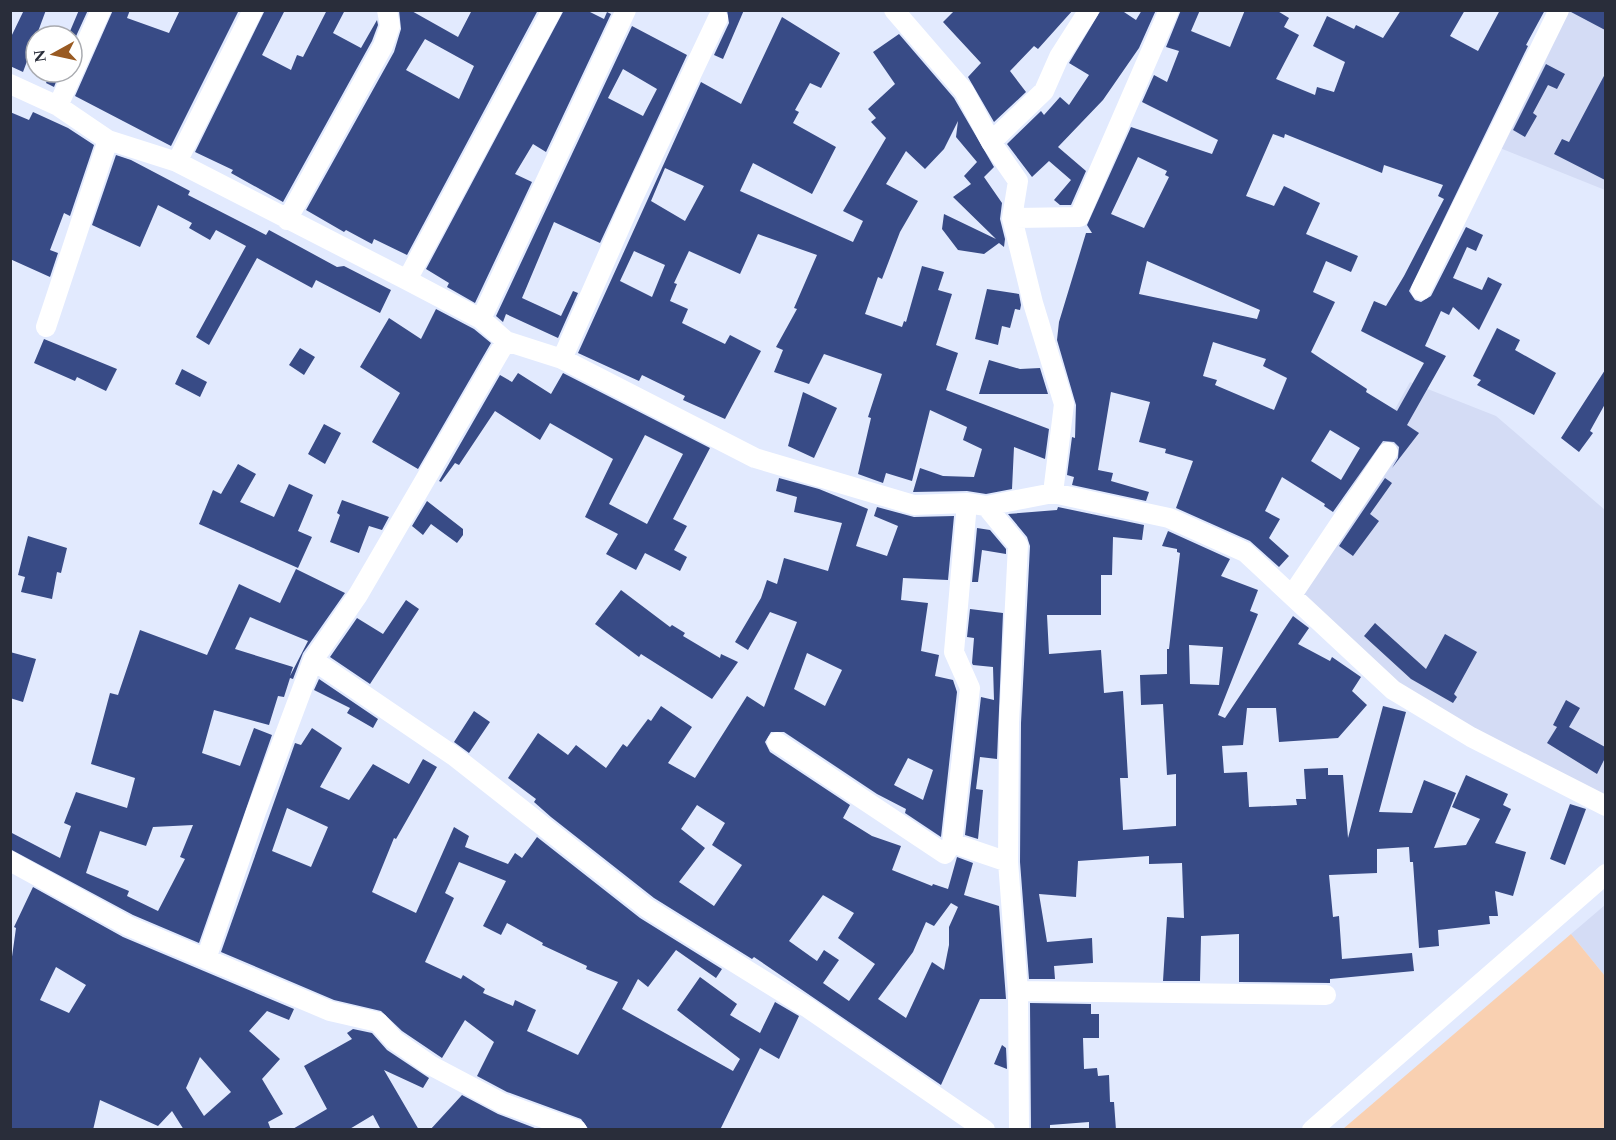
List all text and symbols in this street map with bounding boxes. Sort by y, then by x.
north arrow [24,24,84,84]
text: N [27,48,53,64]

